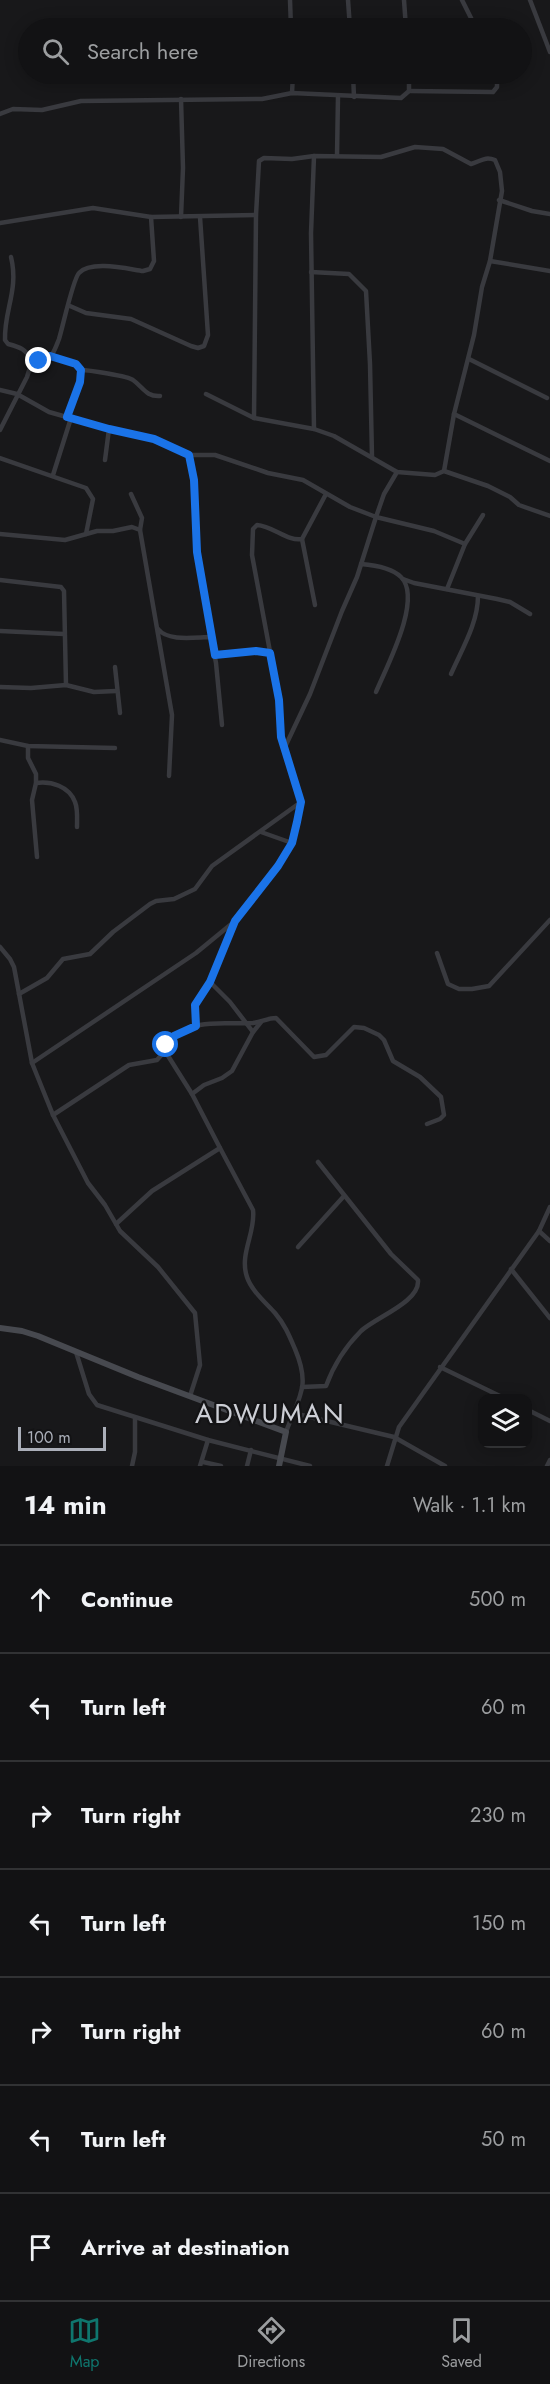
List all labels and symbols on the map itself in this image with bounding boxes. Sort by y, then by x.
route end [25,347,51,373]
route start [152,1031,178,1057]
district label: ADWUMAN [195,1394,345,1433]
scale bar [18,1424,106,1452]

